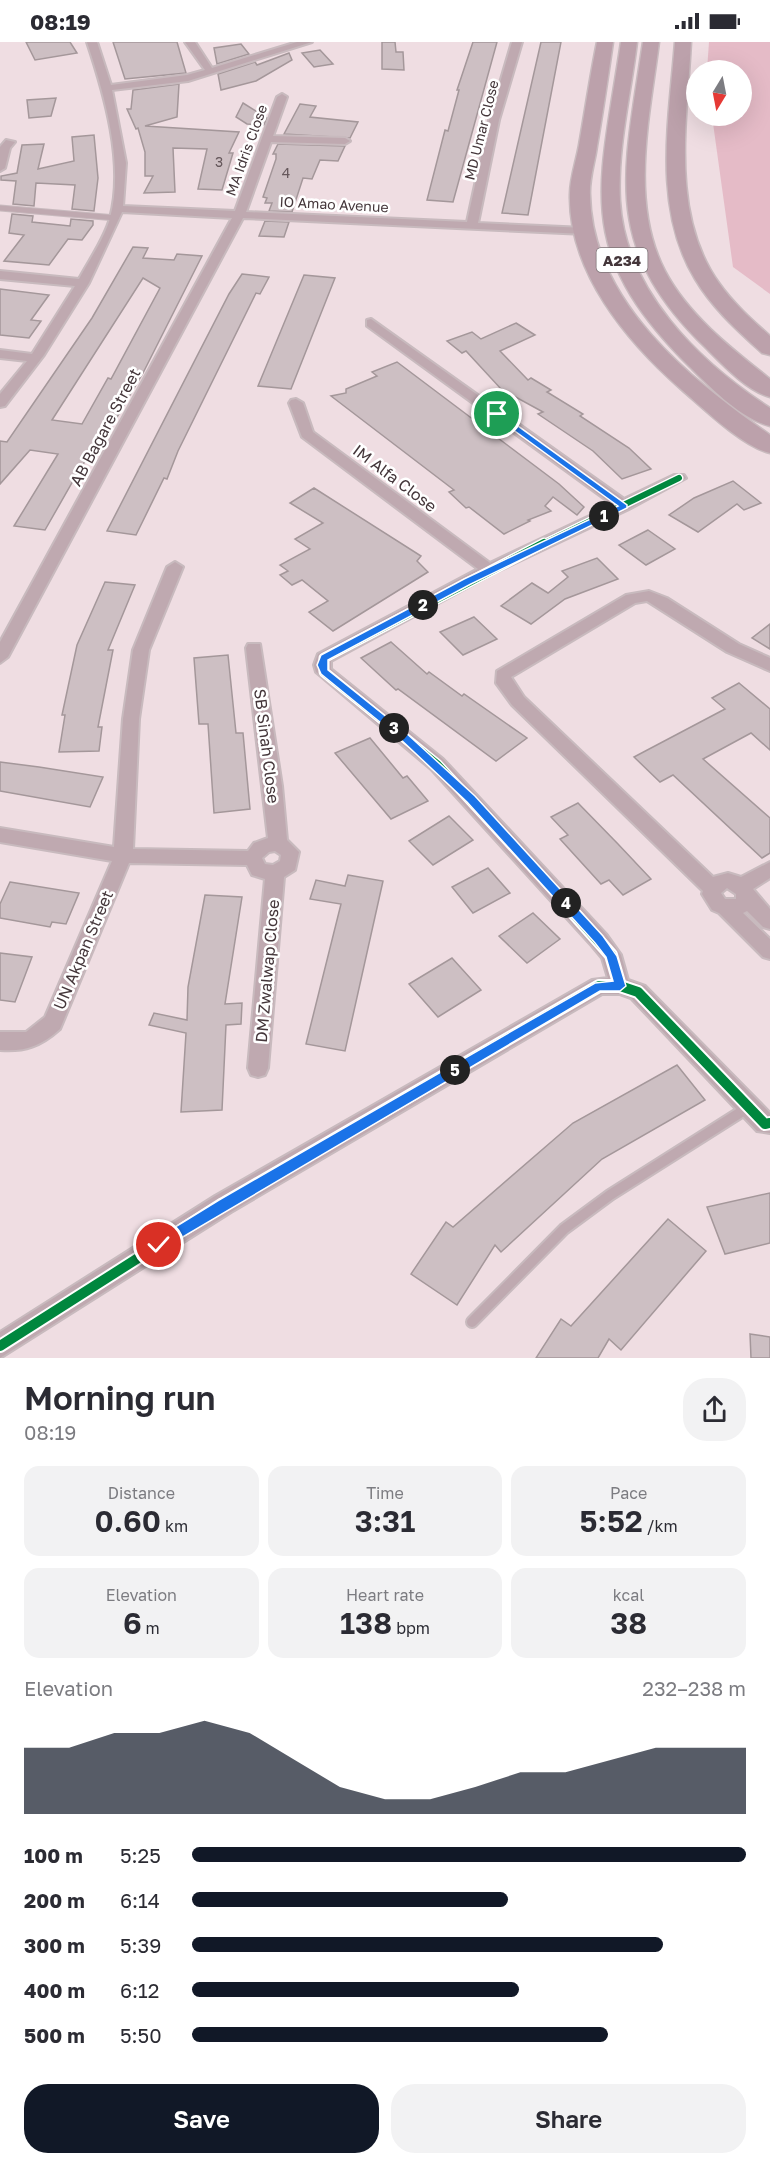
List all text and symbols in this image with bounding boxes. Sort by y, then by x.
text: 08:19 [30,8,91,35]
north arrow [686,60,752,126]
map controls [686,60,752,126]
street label: MD Umar Close [460,78,502,182]
street label: MA Idris Close [222,102,270,198]
house number: 3 [215,153,223,170]
house number: 4 [282,164,290,181]
street label: IO Amao Avenue [279,193,389,215]
road number: A234 [596,248,648,272]
street label: AB Bagare Street [65,365,145,489]
pin [471,388,522,439]
icon: arrive [480,397,513,430]
street label: IM Alfa Close [349,440,441,516]
pin: 1 [589,501,619,531]
text: 1 [600,506,608,526]
pin: 2 [408,590,438,620]
text: 2 [418,595,428,615]
street label: SB Sinah Close [250,688,284,804]
pin: 3 [379,713,409,743]
text: 3 [389,718,399,738]
street label: UN Akpan Street [49,887,117,1013]
pin: 4 [551,888,581,918]
text: 4 [561,893,571,913]
street label: DM Zwalwap Close [251,899,283,1043]
pin: 5 [440,1055,470,1085]
text: 5 [450,1060,460,1080]
pin [133,1219,184,1270]
icon: check [142,1228,175,1261]
text: Morning run [24,1378,216,1417]
button: share [683,1378,746,1441]
text: 08:19 [24,1420,76,1444]
text: Distance [108,1483,175,1503]
text: Time [366,1483,404,1503]
text: Pace [610,1483,647,1503]
text: 0.60 [95,1503,161,1539]
text: 3:31 [355,1503,415,1539]
text: 5:52 [580,1503,643,1539]
text: km [161,1516,188,1536]
text: /km [643,1516,678,1536]
text: Elevation [106,1585,177,1605]
text: Heart rate [346,1585,424,1605]
text: kcal [613,1585,644,1605]
text: 6 [123,1605,142,1641]
text: 138 [340,1605,392,1641]
text: 38 [610,1605,647,1641]
text: m [142,1618,160,1638]
text: bpm [392,1618,430,1638]
text: Elevation [24,1676,113,1700]
text: 232–238 m [642,1676,746,1700]
text: 100 m [24,1843,83,1867]
text: 5:25 [120,1843,161,1867]
text: 200 m [24,1888,85,1912]
text: 6:14 [120,1888,160,1912]
text: 300 m [24,1933,85,1957]
text: 5:39 [120,1933,161,1957]
text: 400 m [24,1978,85,2002]
text: 6:12 [120,1978,159,2002]
text: 500 m [24,2023,85,2047]
text: 5:50 [120,2023,162,2047]
button: Save [24,2084,379,2153]
button: Share [391,2084,746,2153]

